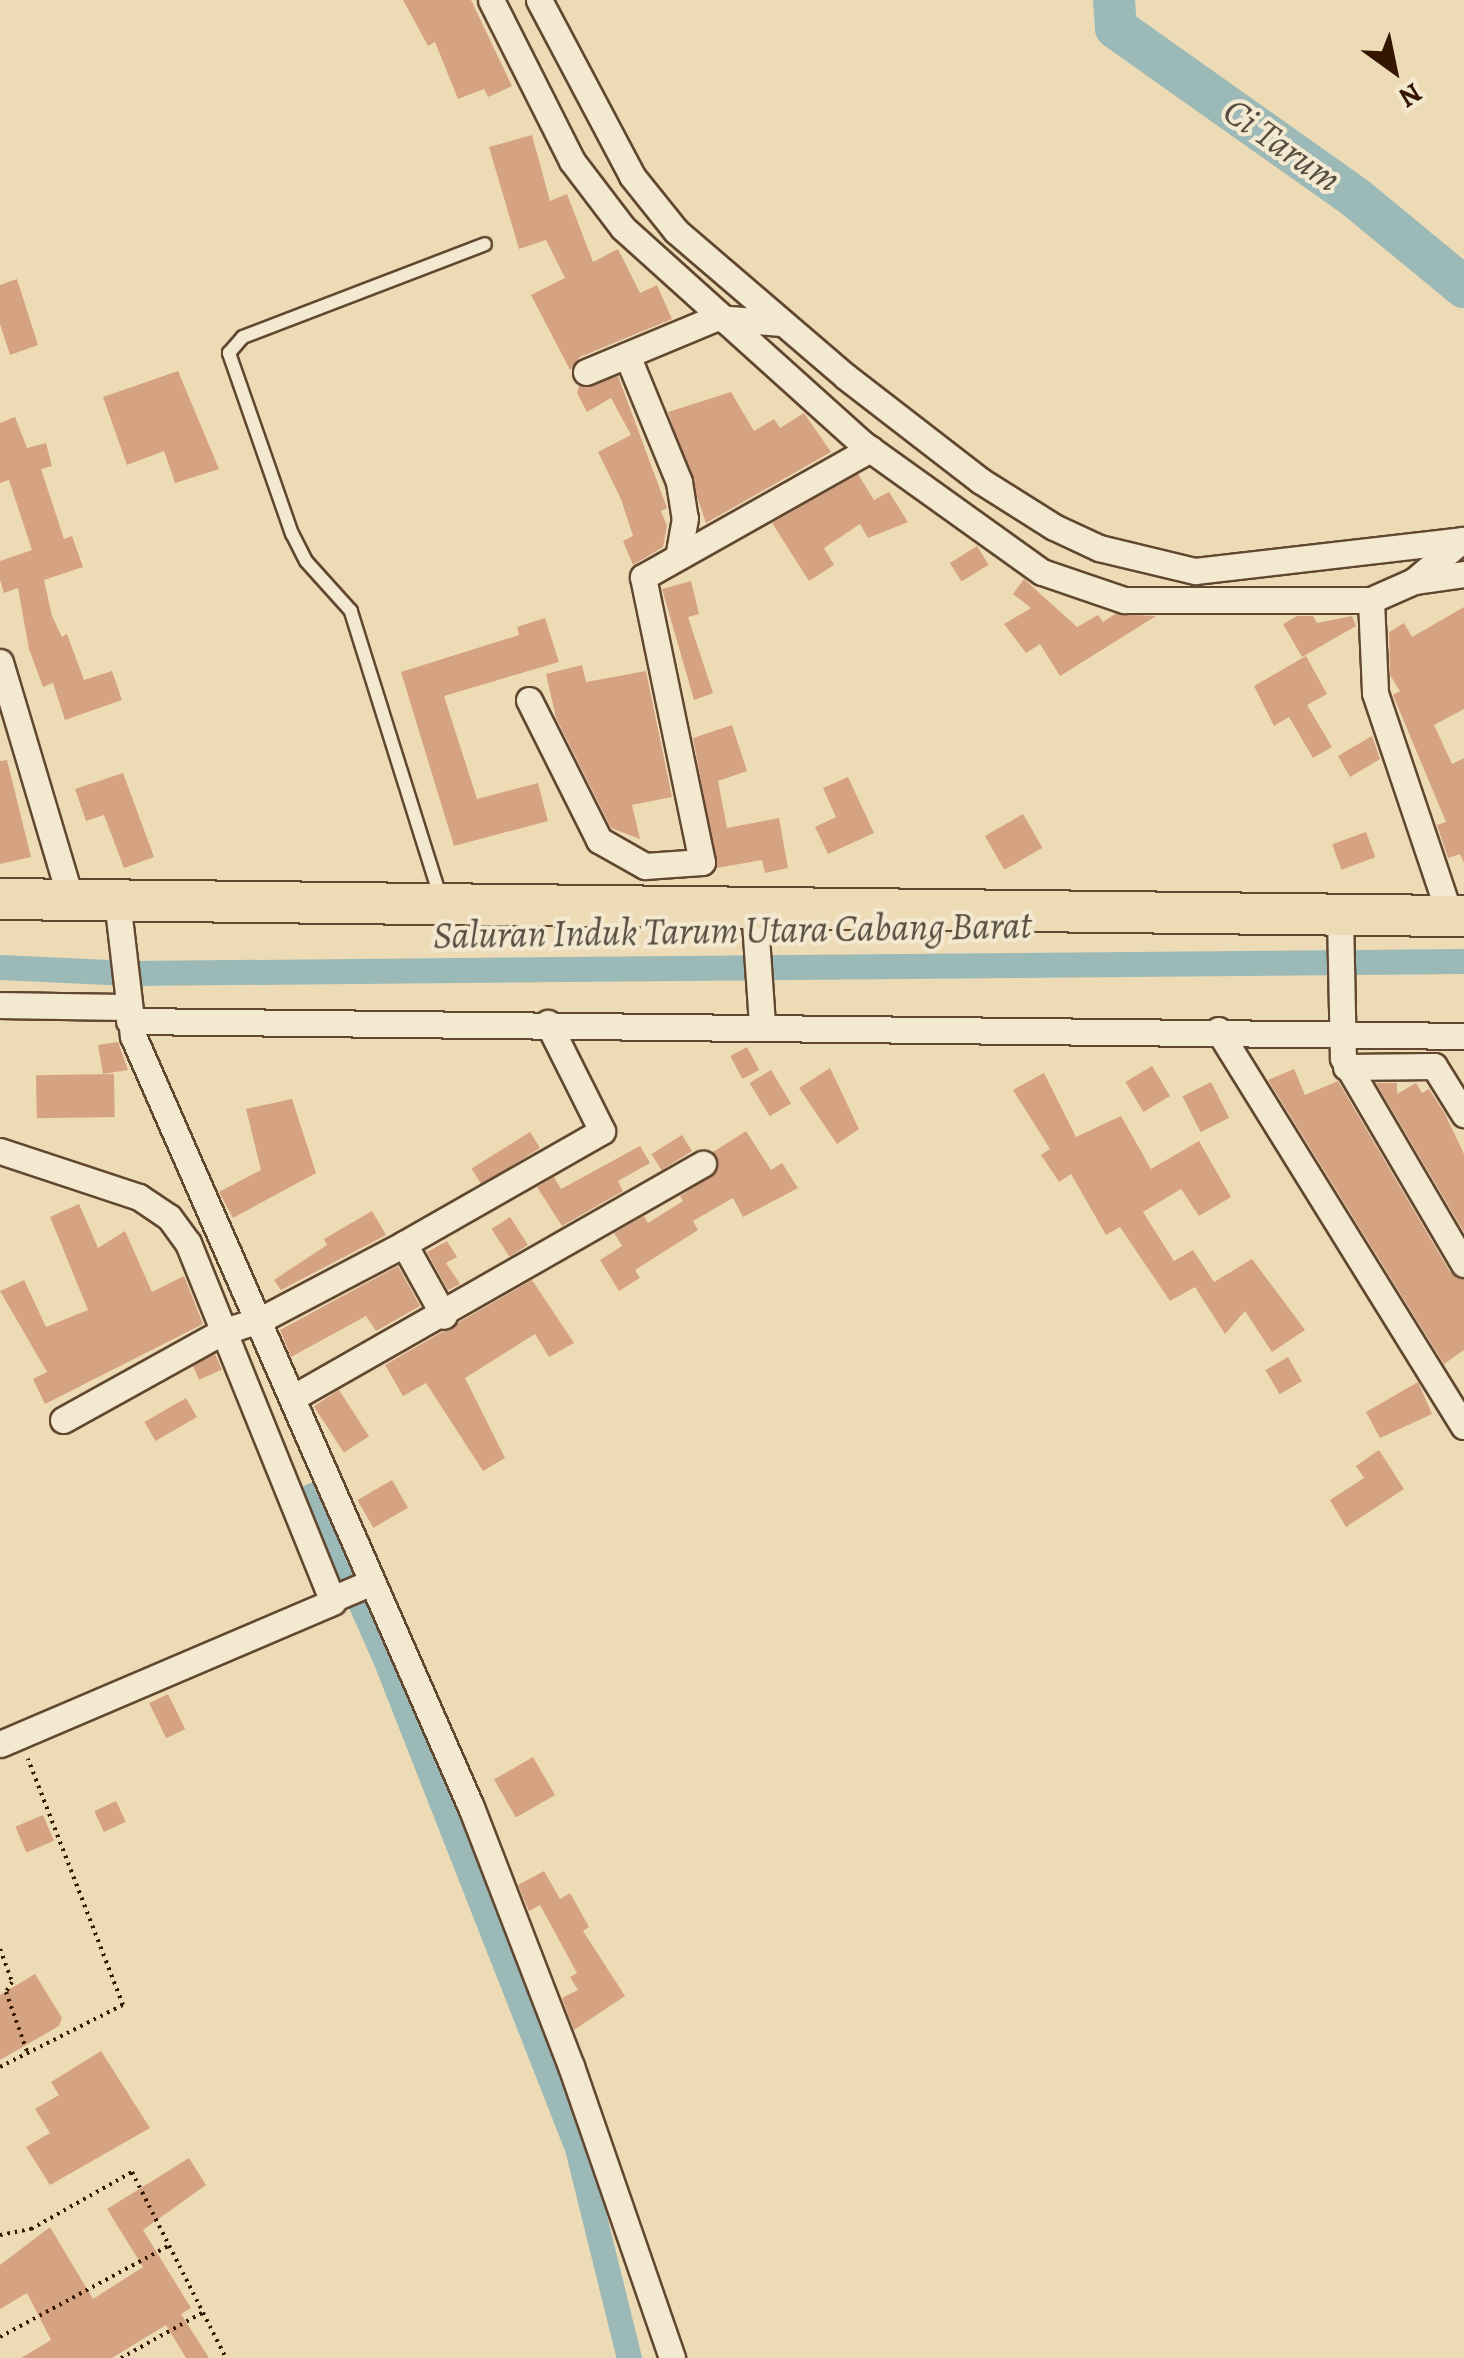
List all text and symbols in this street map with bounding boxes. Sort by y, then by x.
north arrow [1344,20,1444,120]
text: N [1391,74,1429,117]
water label: Ci Tarum [1214,88,1350,202]
water label: Saluran Induk Tarum Utara Cabang Barat [433,903,1031,959]

